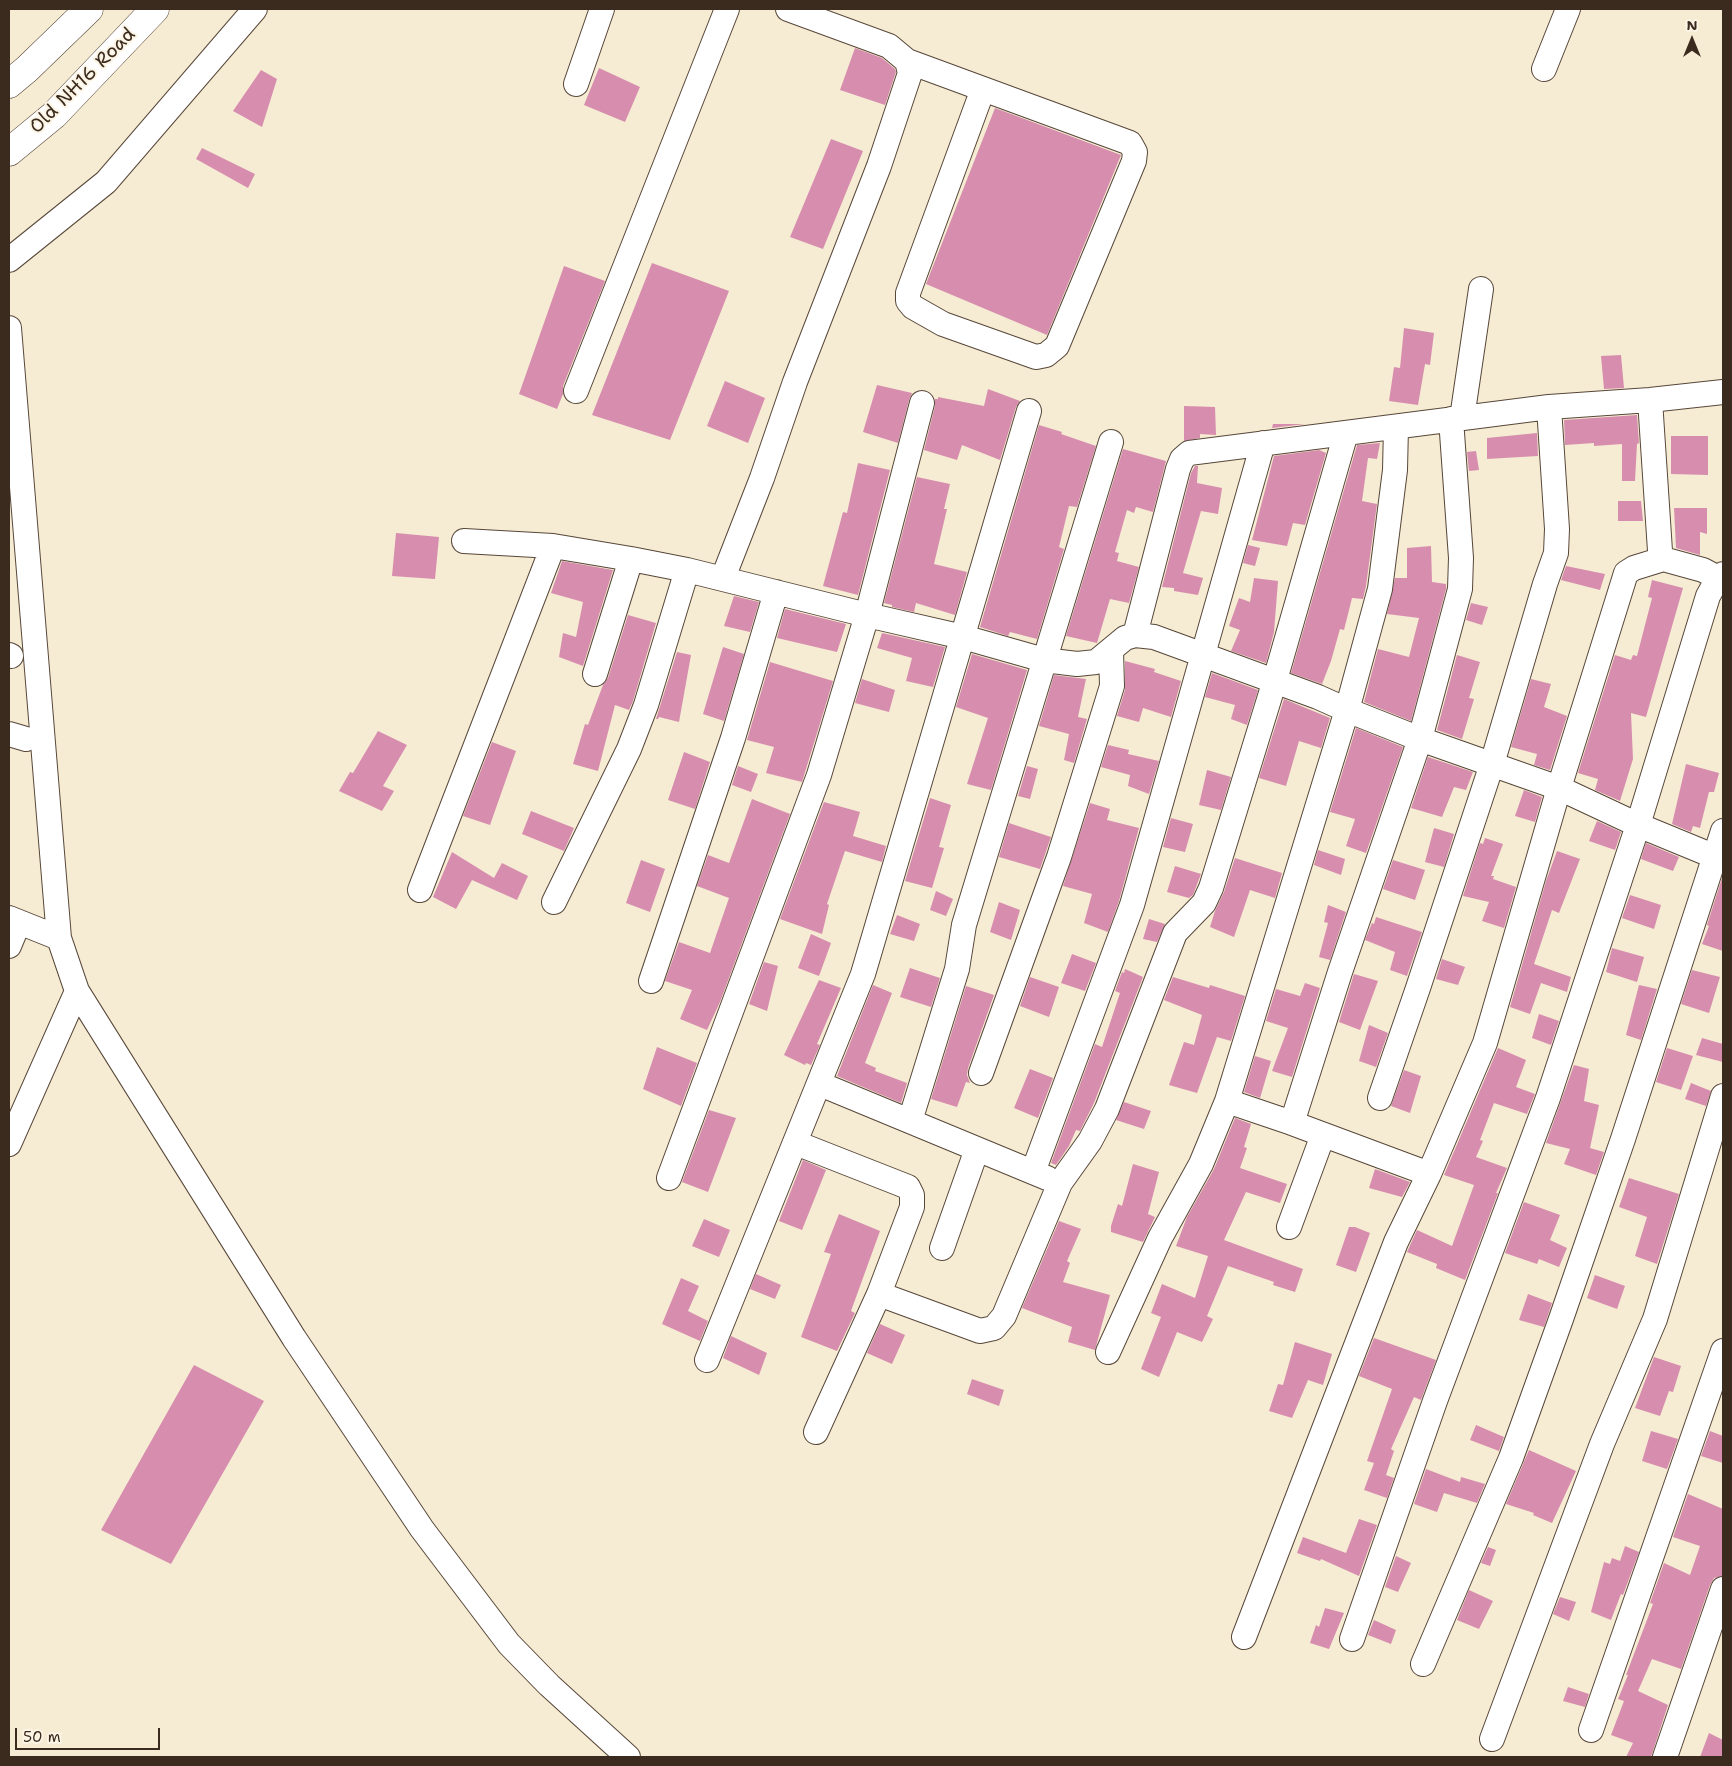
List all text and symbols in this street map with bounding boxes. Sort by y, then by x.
north arrow [1667,15,1717,65]
text: N [1686,16,1698,34]
street label: Old NH16 Road [25,23,141,139]
scale bar [18,1718,162,1750]
text: 50 m [23,1727,61,1747]

